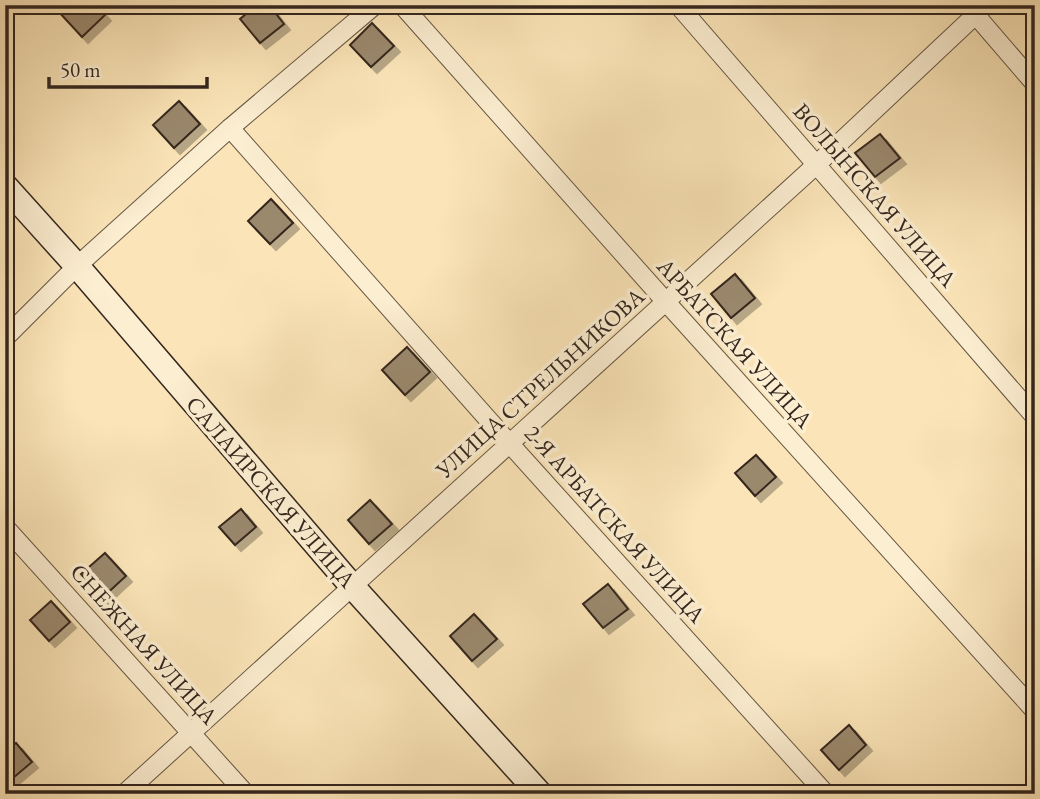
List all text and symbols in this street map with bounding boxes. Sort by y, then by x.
scale bar [49,46,206,90]
text: 50 m [60,56,101,83]
street label: ВОЛЫНСКАЯ УЛИЦА [787,97,964,294]
street label: АРБАТСКАЯ УЛИЦА [650,251,820,435]
street label: УЛИЦА СТРЕЛЬНИКОВА [429,281,651,485]
street label: САЛАИРСКАЯ УЛИЦА [179,390,363,595]
street label: 2-Я АРБАТСКАЯ УЛИЦА [518,419,713,630]
street label: СНЕЖНАЯ УЛИЦА [64,557,225,732]

